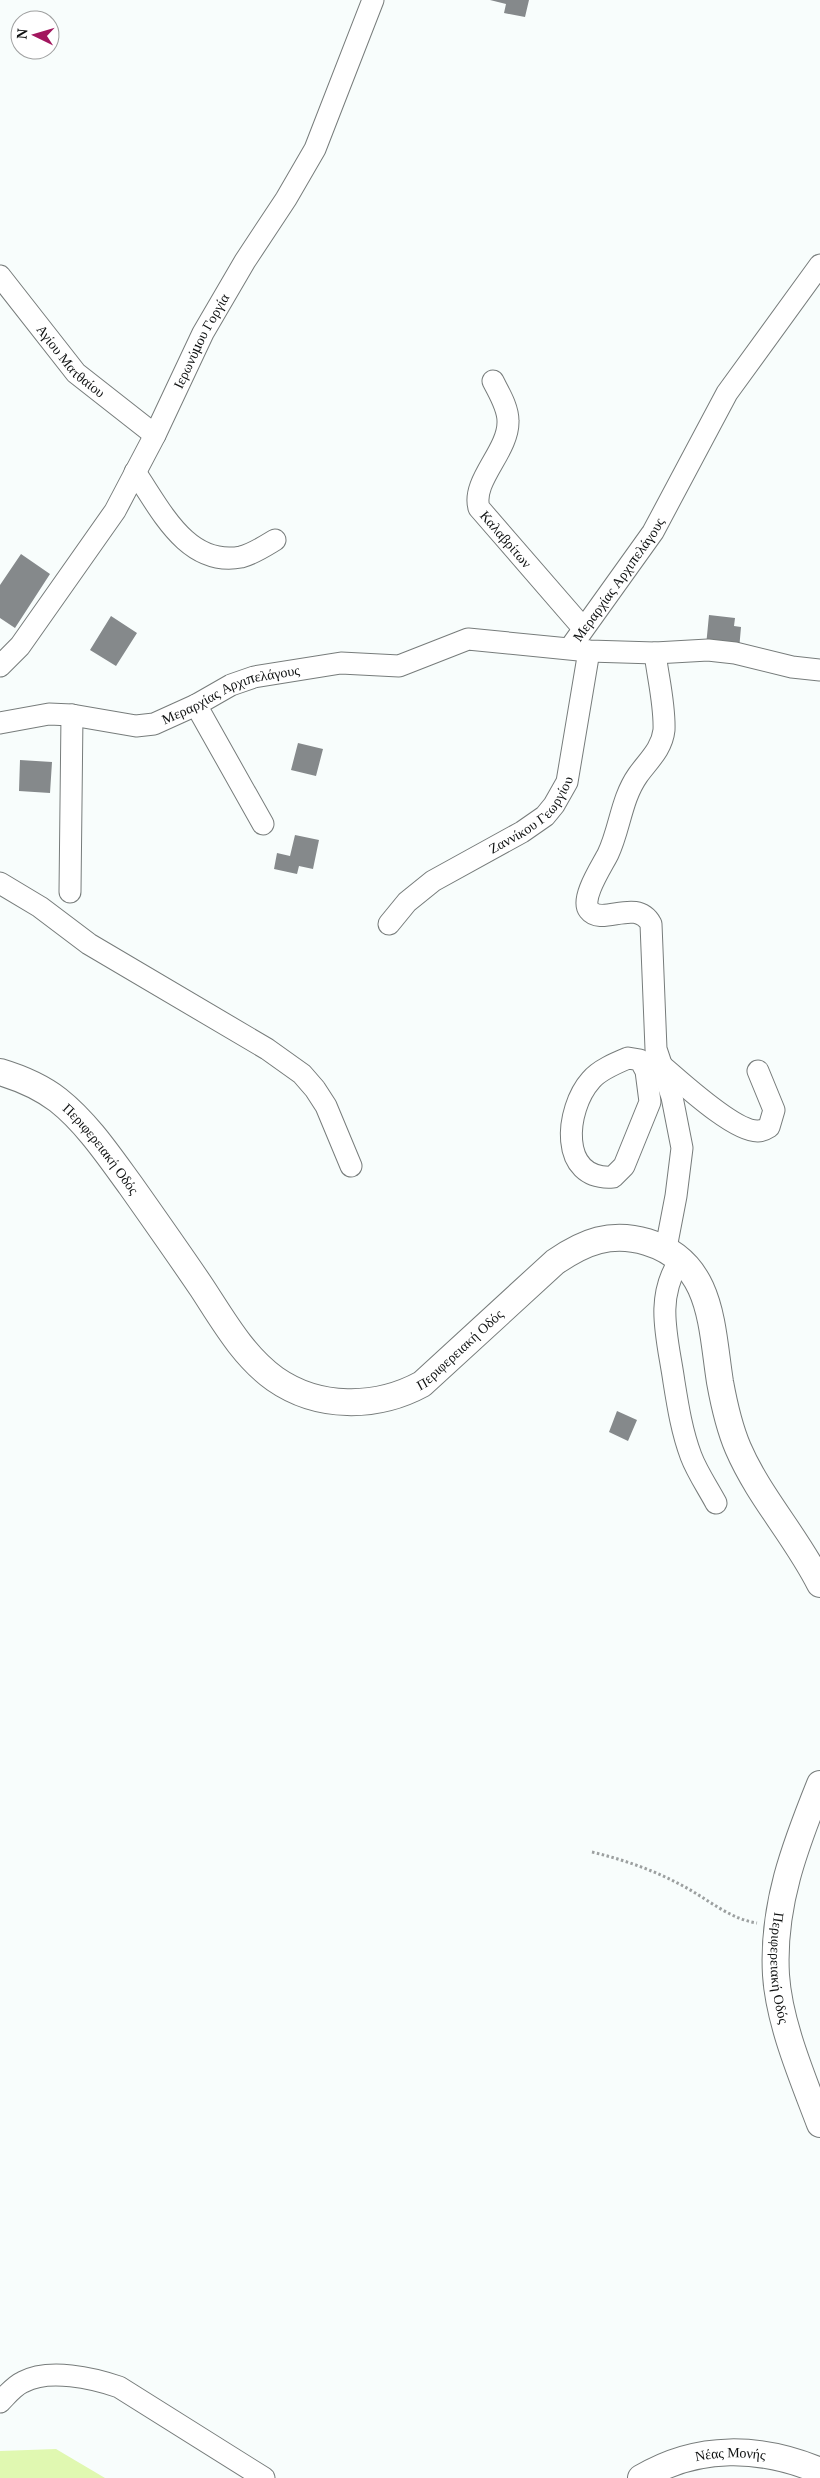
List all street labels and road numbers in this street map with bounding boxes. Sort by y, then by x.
street label: Ιερωνύμου Γοργία [168,289,234,391]
street label: Αγίου Ματθαίου [32,320,109,401]
street label: Καλαβρίτων [476,506,537,572]
street label: Μεραρχίας Αρχιπελάγους [568,514,668,645]
street label: Μεραρχίας Αρχιπελάγους [158,660,301,728]
street label: Ζαννίκου Γεωργίου [485,775,577,858]
street label: Περιφερειακή Οδός [59,1099,144,1198]
street label: Περιφερειακή Οδός [413,1304,507,1394]
street label: Περιφερειακή Οδός [767,1911,794,2026]
street label: Νέας Μονής [693,2442,768,2465]

